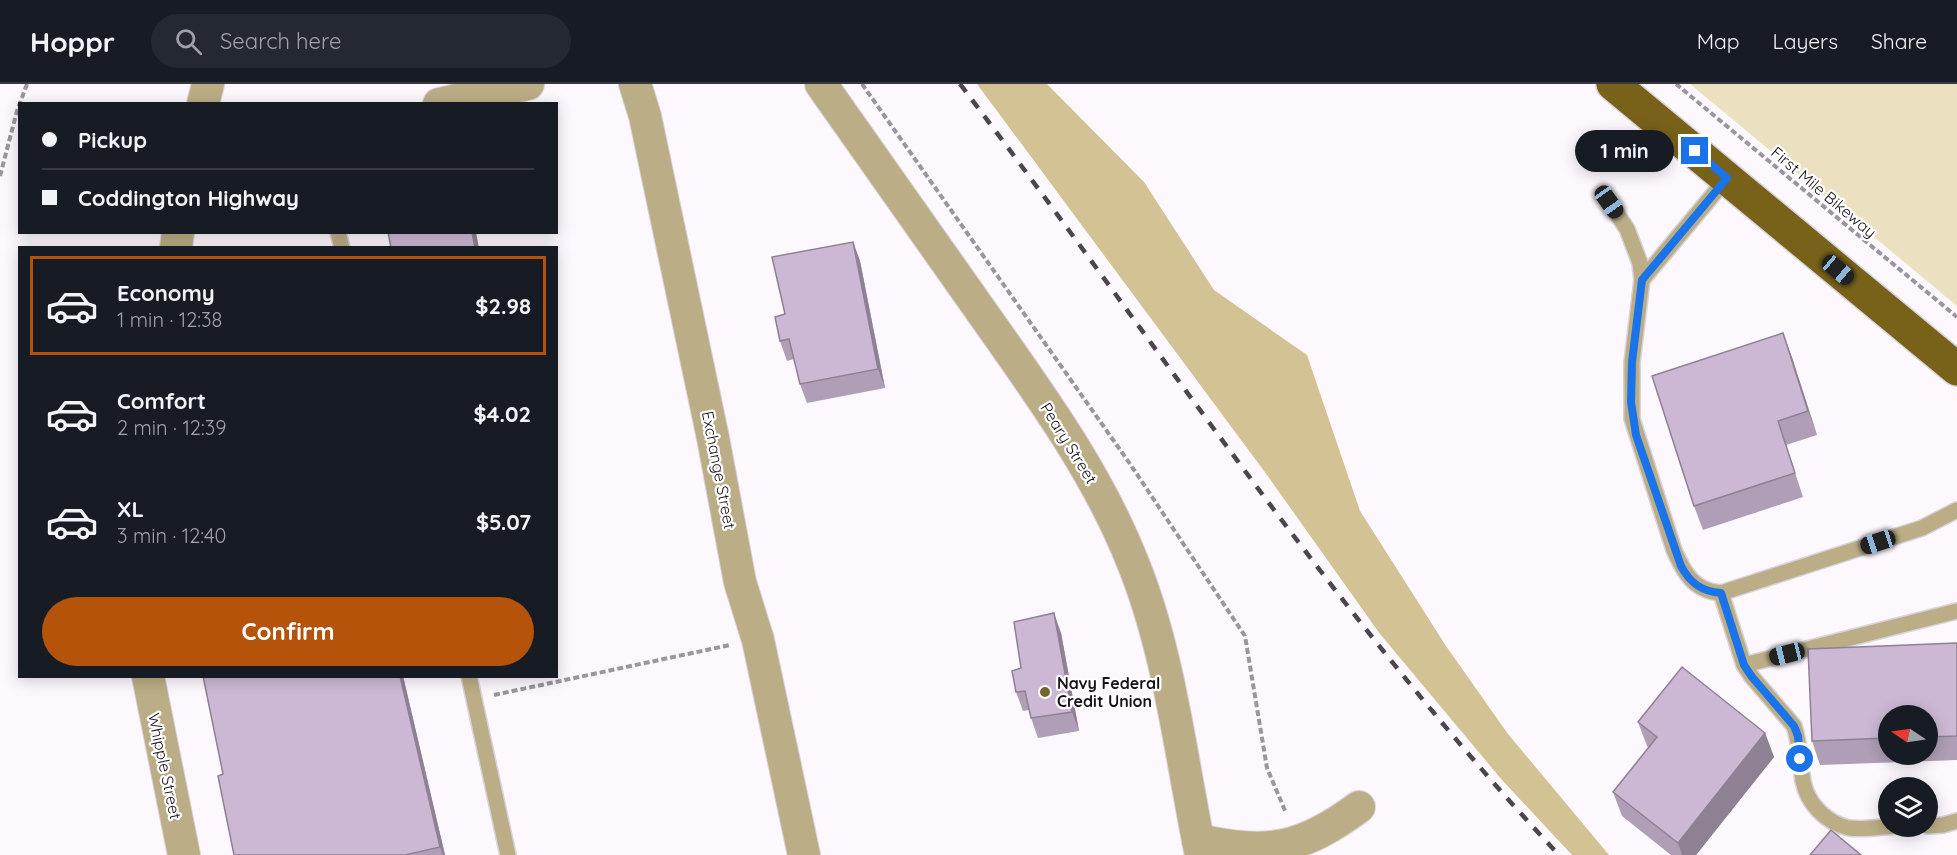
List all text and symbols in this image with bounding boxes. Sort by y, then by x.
search box [151,14,571,68]
text: Hoppr [30,24,115,59]
icon: search [172,25,205,58]
text: Search here [220,27,341,55]
text: Map [1697,28,1740,54]
text: Layers [1773,28,1838,54]
text: Share [1871,28,1927,54]
text: Pickup [78,126,147,154]
callout: 1 min [1575,130,1674,172]
route end [1681,137,1708,164]
text: 1 min [1600,138,1649,163]
street label: First Mile Bikeway [1767,142,1881,242]
car [1591,182,1627,222]
text: Coddington Highway [78,184,299,212]
car [1818,252,1858,288]
icon: car [45,279,99,333]
text: Economy [117,279,215,307]
text: $2.98 [475,292,531,320]
text: 1 min · 12:38 [117,307,222,332]
icon: car [45,387,99,441]
text: Comfort [117,387,206,415]
street label: Peary Street [1036,399,1102,487]
text: $4.02 [473,400,531,428]
street label: Exchange Street [698,409,740,531]
text: 2 min · 12:39 [117,415,226,440]
icon: car [45,495,99,549]
text: XL [117,495,144,523]
text: $5.07 [476,508,531,536]
text: 3 min · 12:40 [117,523,227,548]
car [1858,528,1898,556]
button: Confirm [42,597,534,666]
car [1767,641,1807,667]
place label: Navy Federal Credit Union [1057,673,1160,711]
marker: Navy Federal Credit Union [1038,685,1052,699]
north arrow [1878,705,1938,765]
map controls [1878,705,1938,837]
street label: Whipple Street [144,711,186,821]
route start [1786,745,1813,772]
button: layers [1878,777,1938,837]

